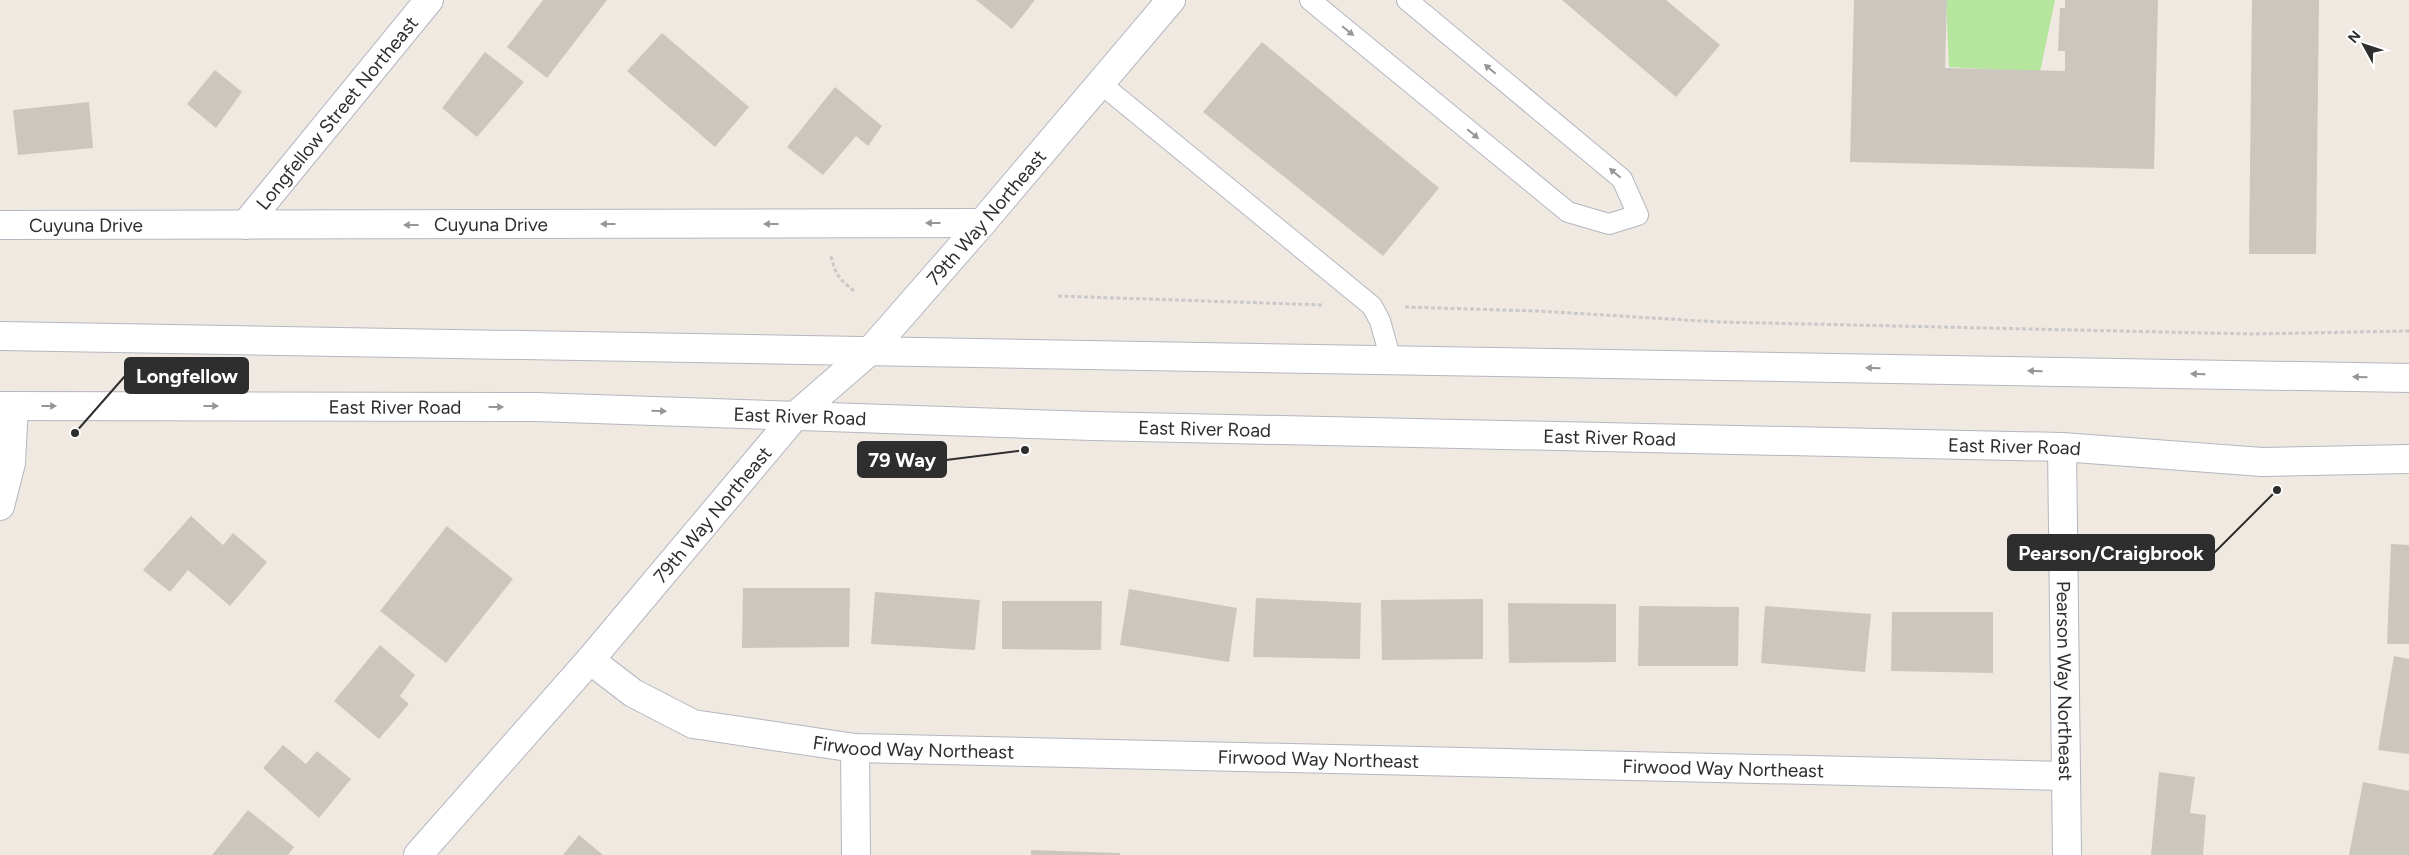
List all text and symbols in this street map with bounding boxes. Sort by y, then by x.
street label: Longfellow Street Northeast [251,11,423,214]
north arrow [2339,20,2389,70]
one-way arrow [1341,25,1354,36]
text: N [2344,27,2364,47]
one-way arrow [1483,64,1496,75]
one-way arrow [1467,129,1480,140]
street label: 79th Way Northeast [922,145,1051,290]
one-way arrow [1608,168,1621,179]
street label: Cuyuna Drive [434,212,548,236]
street label: Cuyuna Drive [29,213,143,236]
one-way arrow [925,219,941,227]
one-way arrow [600,220,616,228]
one-way arrow [762,220,778,228]
one-way arrow [402,221,418,229]
callout: Longfellow [125,358,248,393]
text: Longfellow [136,364,238,388]
one-way arrow [1865,364,1881,372]
one-way arrow [2027,367,2043,375]
one-way arrow [2190,370,2206,378]
one-way arrow [2352,373,2368,381]
street label: East River Road [328,395,462,418]
one-way arrow [41,402,57,410]
one-way arrow [203,402,219,410]
street label: East River Road [733,402,867,430]
one-way arrow [488,403,504,411]
one-way arrow [651,408,667,416]
street label: East River Road [1138,416,1271,441]
street label: East River Road [1543,424,1676,450]
street label: East River Road [1948,433,2082,460]
street label: 79th Way Northeast [648,442,776,588]
callout: 79 Way [858,442,946,477]
text: 79 Way [868,448,937,472]
callout: Pearson/Craigbrook [2008,535,2214,570]
text: Pearson/Craigbrook [2018,541,2204,565]
street label: Pearson Way Northeast [2052,581,2078,781]
street label: Firwood Way Northeast [811,730,1015,763]
street label: Firwood Way Northeast [1217,745,1419,773]
street label: Firwood Way Northeast [1622,754,1824,782]

